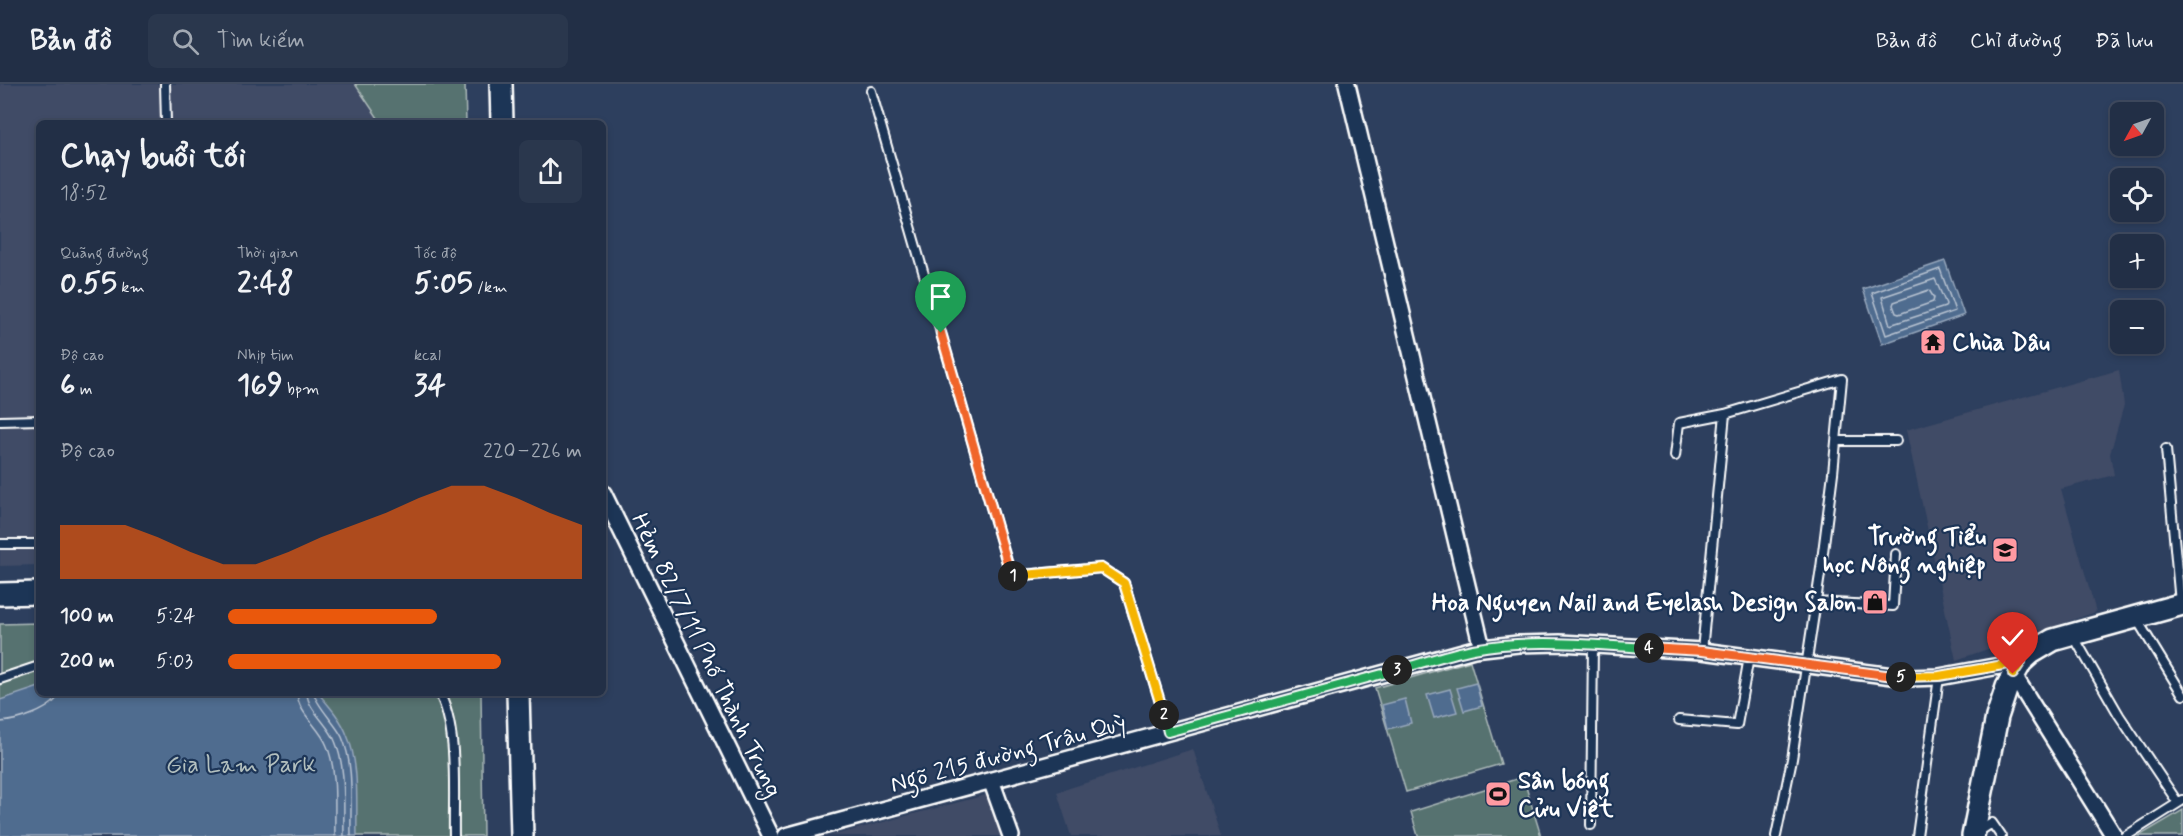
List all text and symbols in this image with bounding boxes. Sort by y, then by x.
search box [148,14,568,68]
text: Bản đồ [30,23,112,60]
icon: search [169,25,202,58]
text: Tìm kiếm [217,27,305,55]
text: Bản đồ [1876,27,1937,55]
text: Chỉ đường [1970,27,2062,55]
text: Đã lưu [2095,27,2153,55]
north arrow [2110,102,2164,156]
map controls [2110,102,2164,354]
text: Chạy buổi tối [60,135,246,179]
button: share [519,140,582,203]
button: locate [2110,168,2164,222]
text: 18:52 [60,180,108,207]
button: + [2110,234,2164,288]
text: Quãng đường [60,243,149,264]
text: Thời gian [237,243,299,264]
text: Tốc độ [414,243,457,264]
text: 0.55 [60,264,117,303]
text: 2:48 [237,264,294,303]
text: 5:05 [414,264,473,303]
pin [915,271,966,333]
text: km [117,277,145,298]
text: /km [473,277,507,298]
icon: arrive [924,280,957,313]
button: − [2110,300,2164,354]
temple icon: Chùa Dâu [1918,327,1948,357]
place label: Chùa Dâu [1952,328,2050,359]
text: Độ cao [60,345,104,366]
text: Nhịp tim [237,345,294,366]
text: kcal [414,345,441,366]
text: 6 [60,366,75,405]
text: 169 [237,366,283,405]
text: 34 [414,366,446,405]
text: m [75,379,92,400]
text: bpm [283,379,319,400]
text: Độ cao [60,438,115,465]
text: 220–226 m [483,438,582,465]
street label: Hẻm 82/7/11 Phố Thành Trung [621,508,788,804]
place label: Trường Tiểu học Nông nghiệp [1823,522,1986,584]
school or university icon: Trường Tiểu học Nông nghiệp [1990,535,2020,565]
pin: 1 [998,561,1028,591]
text: 1 [1009,565,1017,586]
shop icon: Hoa Nguyen Nail and Eyelash Design Salon [1860,587,1890,617]
place label: Hoa Nguyen Nail and Eyelash Design Salon [1432,588,1856,622]
text: 100 m [60,603,114,630]
text: 5:24 [156,603,195,630]
pin [1987,612,2038,674]
icon: check [1996,621,2029,654]
pin: 4 [1634,633,1664,663]
text: 4 [1644,637,1654,658]
text: 200 m [60,648,115,675]
text: 5:03 [156,648,193,675]
pin: 3 [1382,655,1412,685]
text: 3 [1393,659,1401,680]
pin: 5 [1886,662,1916,692]
text: 5 [1896,666,1906,687]
pin: 2 [1149,700,1179,730]
text: 2 [1160,704,1168,725]
street label: Ngõ 215 đường Trâu Quỳ [887,708,1131,804]
park label: Gia Lam Park [166,750,316,781]
place label: Sân bóng Cửu Việt [1518,766,1614,825]
sports icon: Sân bóng Cửu Việt [1483,779,1513,809]

